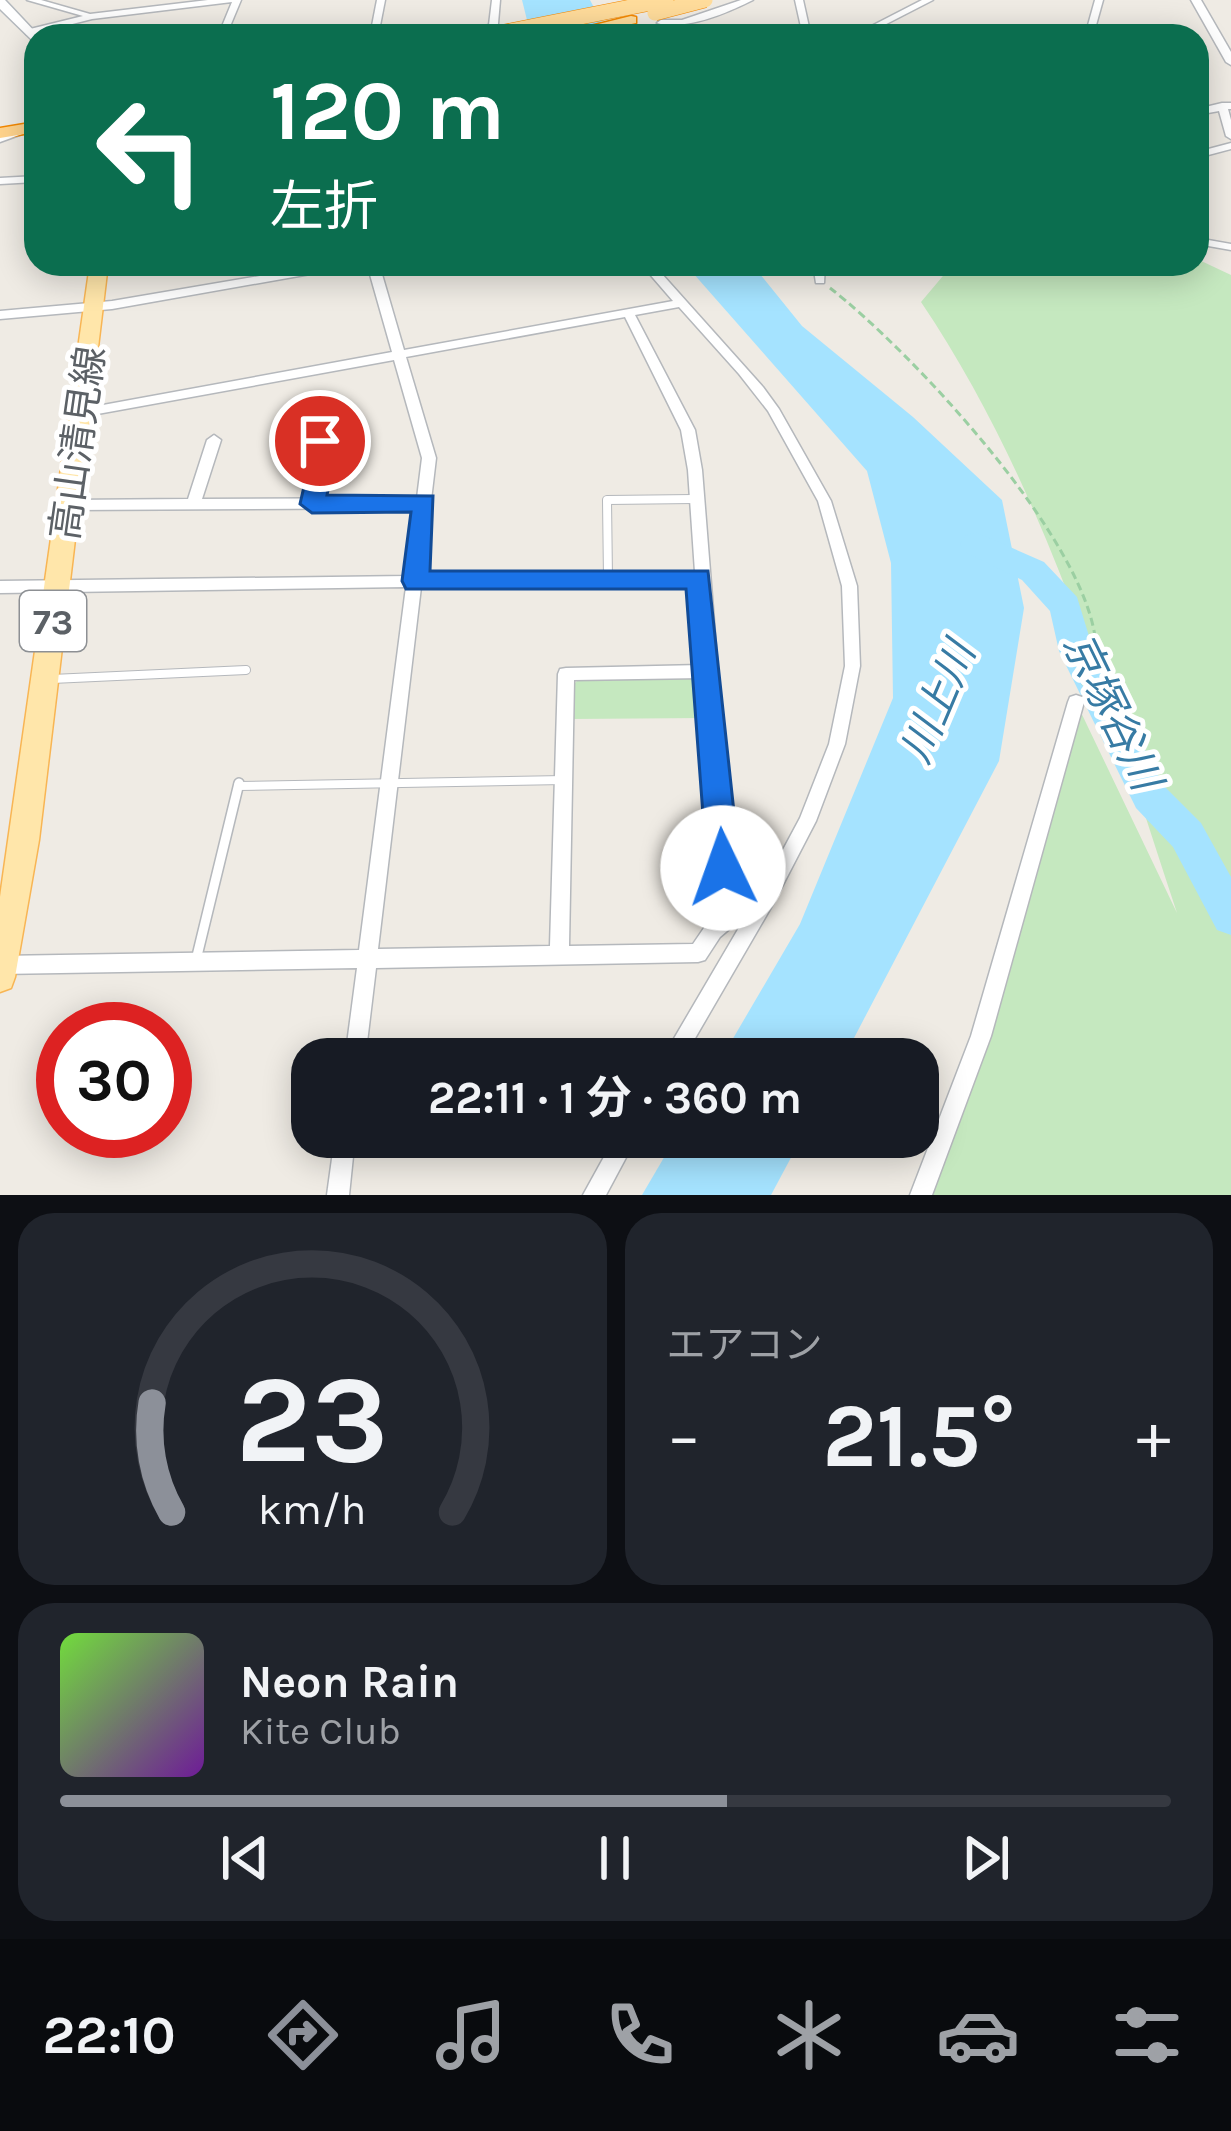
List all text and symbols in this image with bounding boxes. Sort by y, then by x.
text: 120 m [270,62,505,160]
icon: left [72,72,228,228]
text: 左折 [270,175,378,239]
street label: 高山清見線 [42,343,114,543]
pin [269,390,371,492]
icon: arrive [287,408,353,474]
road number: 73 [20,591,86,651]
water label: 京塚谷川 [1053,625,1173,801]
water label: 川上川 [890,631,987,770]
position arrow [660,805,786,931]
speed limit sign: 30 [36,1002,192,1158]
text: 22:11 · 1 分 · 360 m [428,1072,802,1124]
text: エアコン [667,1322,823,1368]
text: 23 [236,1347,389,1492]
text: 21.5° [822,1383,1015,1489]
text: − [667,1397,701,1475]
text: + [1136,1397,1171,1475]
text: km/h [258,1485,367,1535]
text: Neon Rain [240,1656,459,1708]
text: Kite Club [240,1708,401,1754]
icon: previous [212,1825,278,1891]
icon: pause [582,1825,648,1891]
icon: next [953,1825,1019,1891]
icon: directions [261,1993,345,2077]
icon: music [429,1993,513,2077]
icon: phone [598,1993,682,2077]
icon: climate [767,1993,851,2077]
icon: car [936,1993,1020,2077]
icon: filters [1105,1993,1189,2077]
text: 22:10 [42,2003,176,2067]

